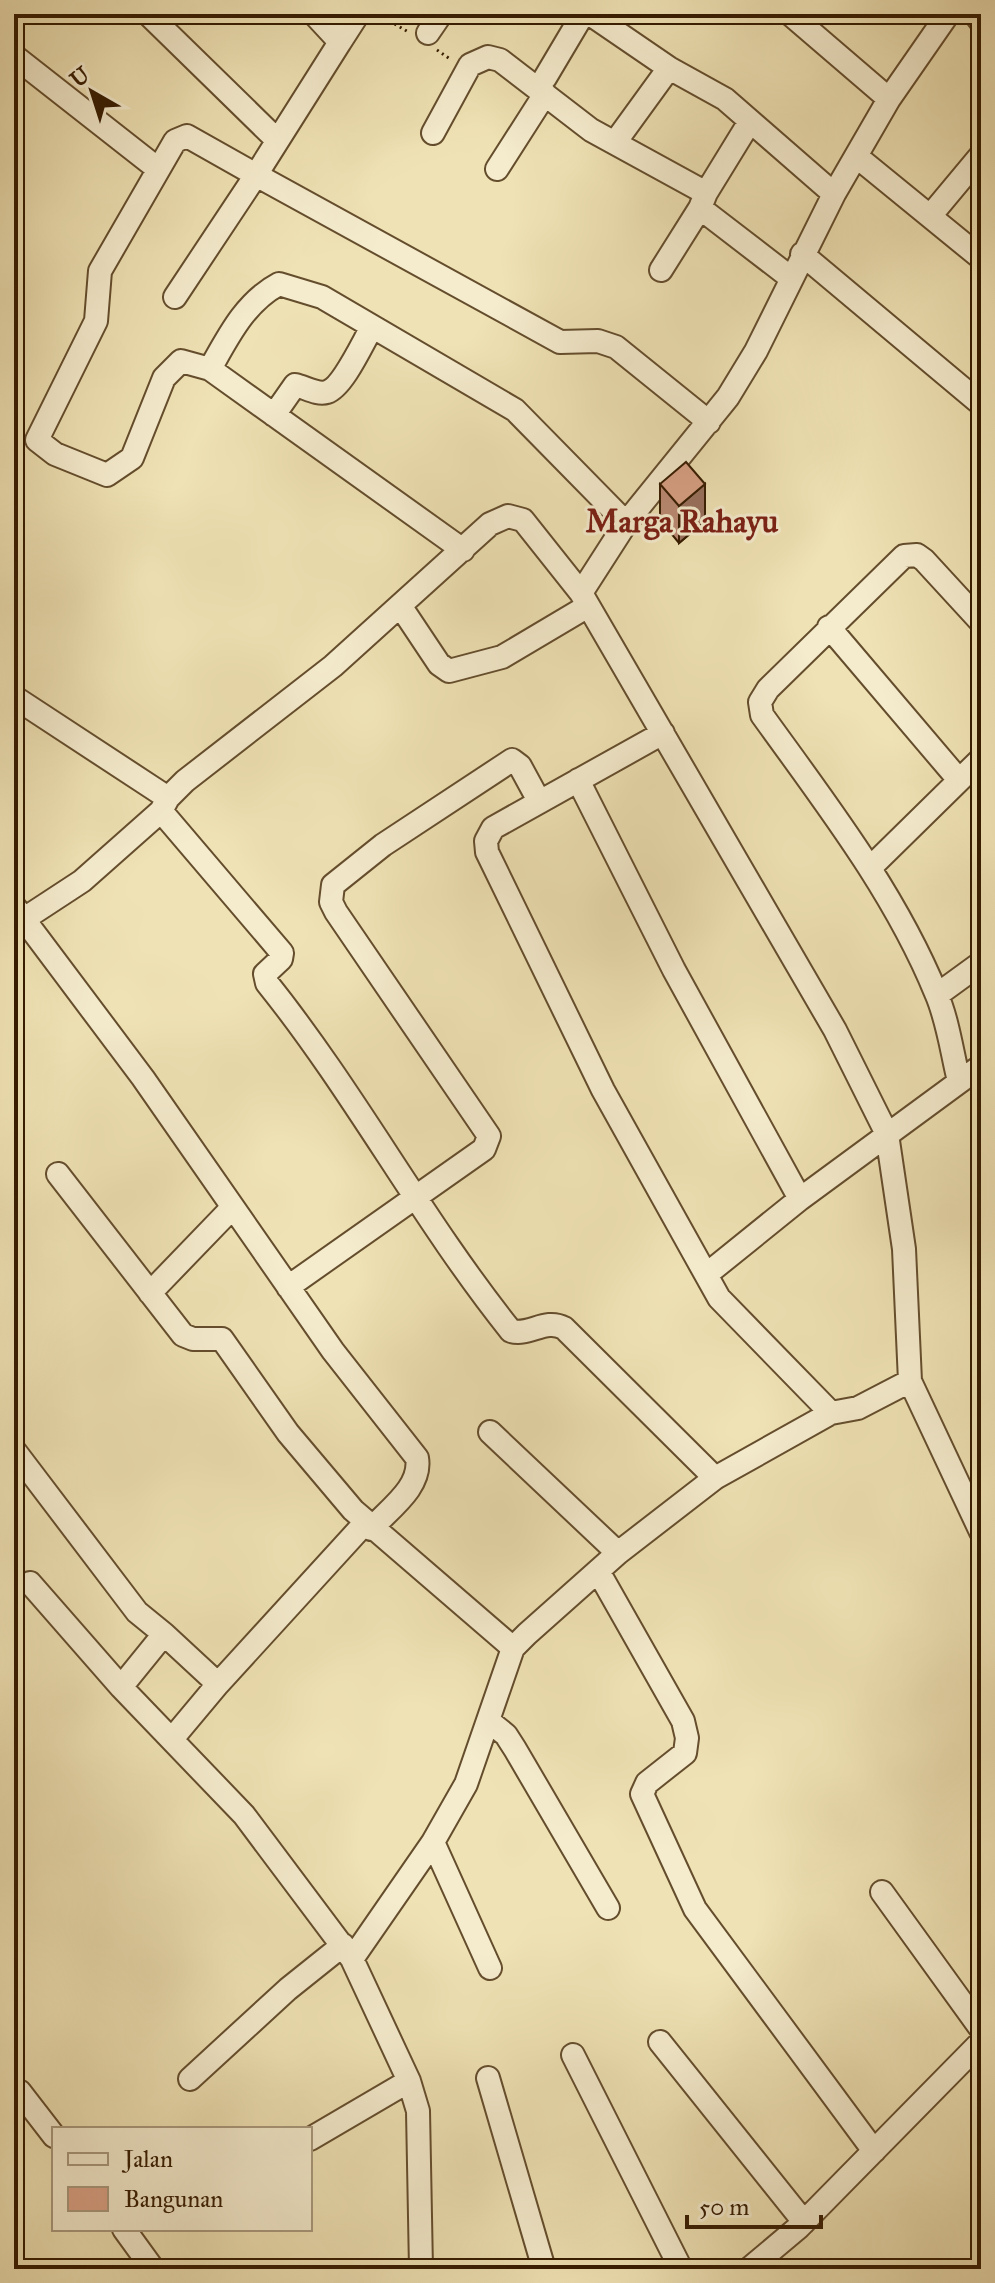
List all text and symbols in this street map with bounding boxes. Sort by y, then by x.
north arrow [52,52,132,132]
text: U [64,60,95,93]
district label: Marga Rahayu [586,502,778,541]
legend [52,2127,312,2231]
text: Jalan [121,2144,173,2174]
scale bar [687,2179,821,2229]
text: Bangunan [124,2184,223,2214]
text: 50 m [699,2192,749,2222]

